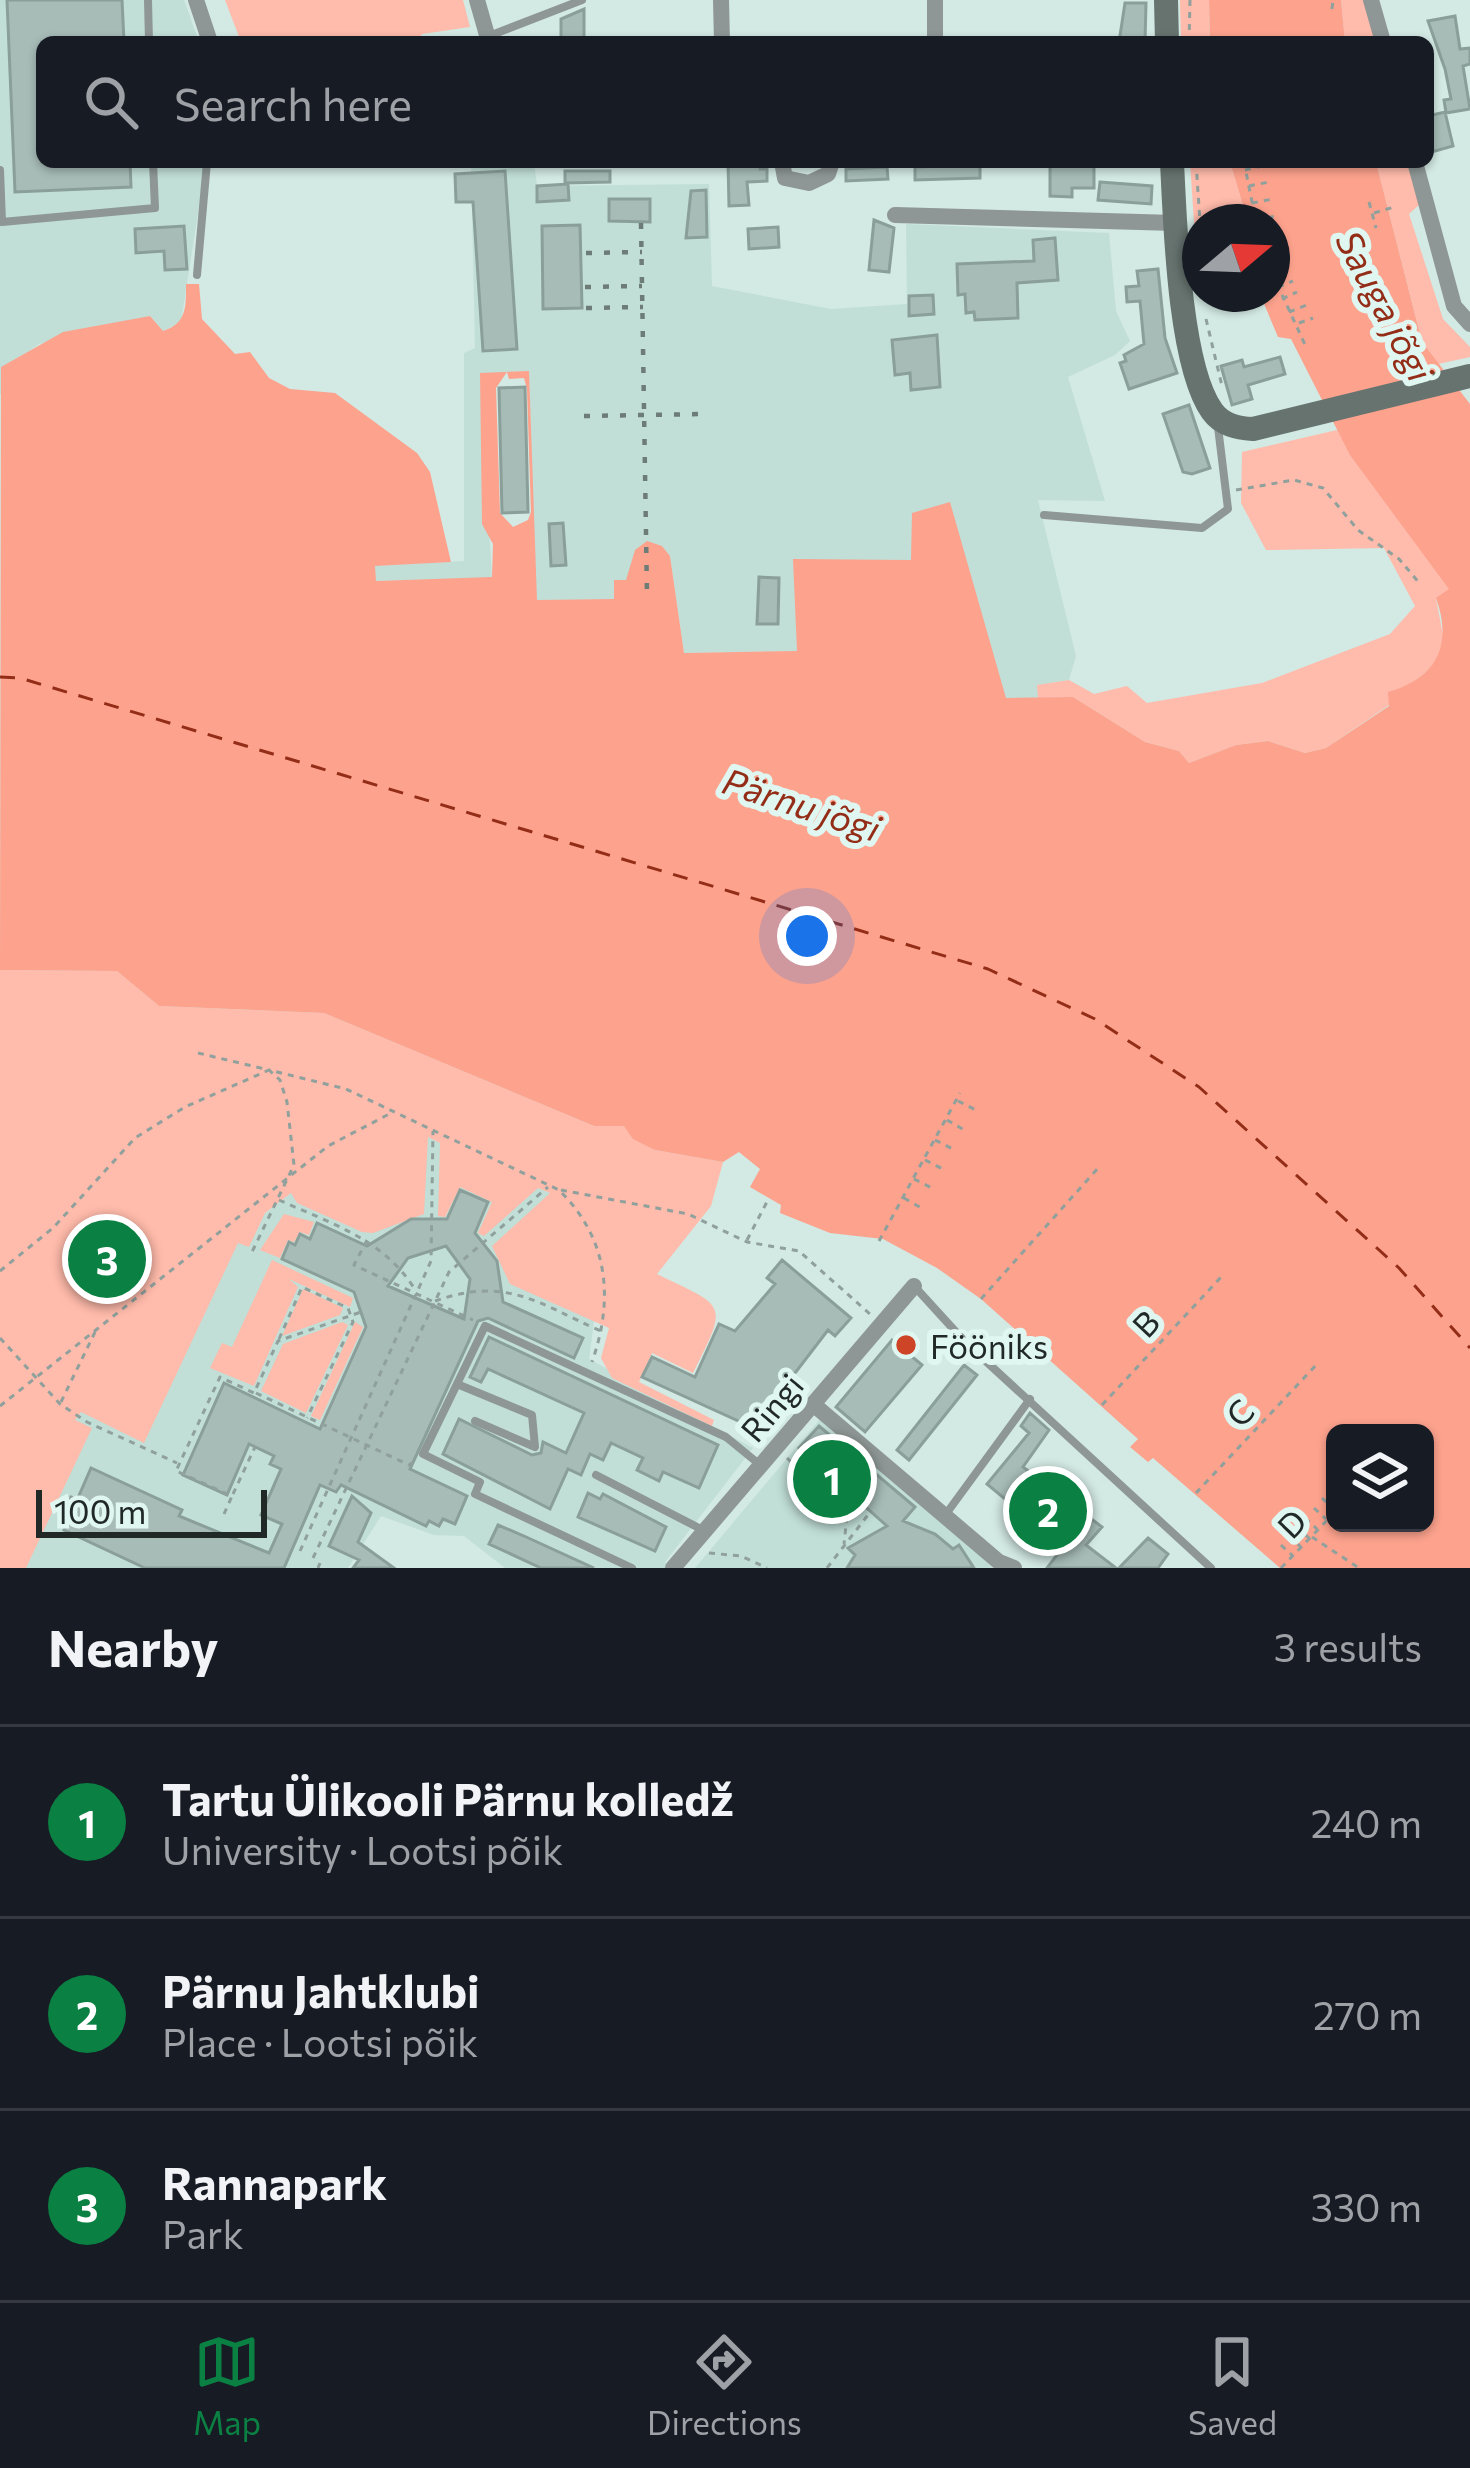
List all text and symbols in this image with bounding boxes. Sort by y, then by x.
search box [36,36,1434,168]
icon: search [78,69,144,135]
text: Search here [174,75,412,130]
north arrow [1182,204,1290,312]
water label: Sauga jõgi [1328,222,1445,389]
water label: Pärnu jõgi [718,757,888,850]
your location [777,906,837,966]
pin: 3 [68,1214,146,1304]
street label: B [1123,1301,1167,1345]
place label: Fööniks [930,1325,1048,1366]
marker: Fööniks [893,1332,919,1358]
street label: Ringi [731,1365,811,1449]
street label: C [1216,1390,1262,1434]
map controls [1326,1424,1434,1532]
button: layers [1326,1424,1434,1532]
pin: 1 [793,1434,871,1524]
pin: 2 [1009,1466,1087,1556]
scale bar [36,1484,267,1537]
text: 100 m [54,1490,146,1531]
street label: D [1268,1500,1314,1546]
text: Nearby [48,1615,218,1678]
text: 3 results [1274,1622,1422,1670]
text: Tartu Ülikooli Pärnu kolledž [162,1770,734,1825]
text: 1 [78,1798,96,1846]
text: 240 m [1311,1798,1422,1846]
text: University · Lootsi põik [162,1825,563,1873]
text: Pärnu Jahtklubi [162,1962,480,2017]
text: 2 [76,1990,98,2038]
text: 270 m [1313,1990,1422,2038]
text: Place · Lootsi põik [162,2017,478,2065]
text: Rannapark [162,2154,387,2209]
text: 3 [76,2182,98,2230]
text: 330 m [1311,2182,1422,2230]
text: Park [162,2209,244,2257]
tab: Map [193,2329,261,2442]
tab: Directions [647,2329,802,2442]
tab: Saved [1188,2329,1277,2442]

